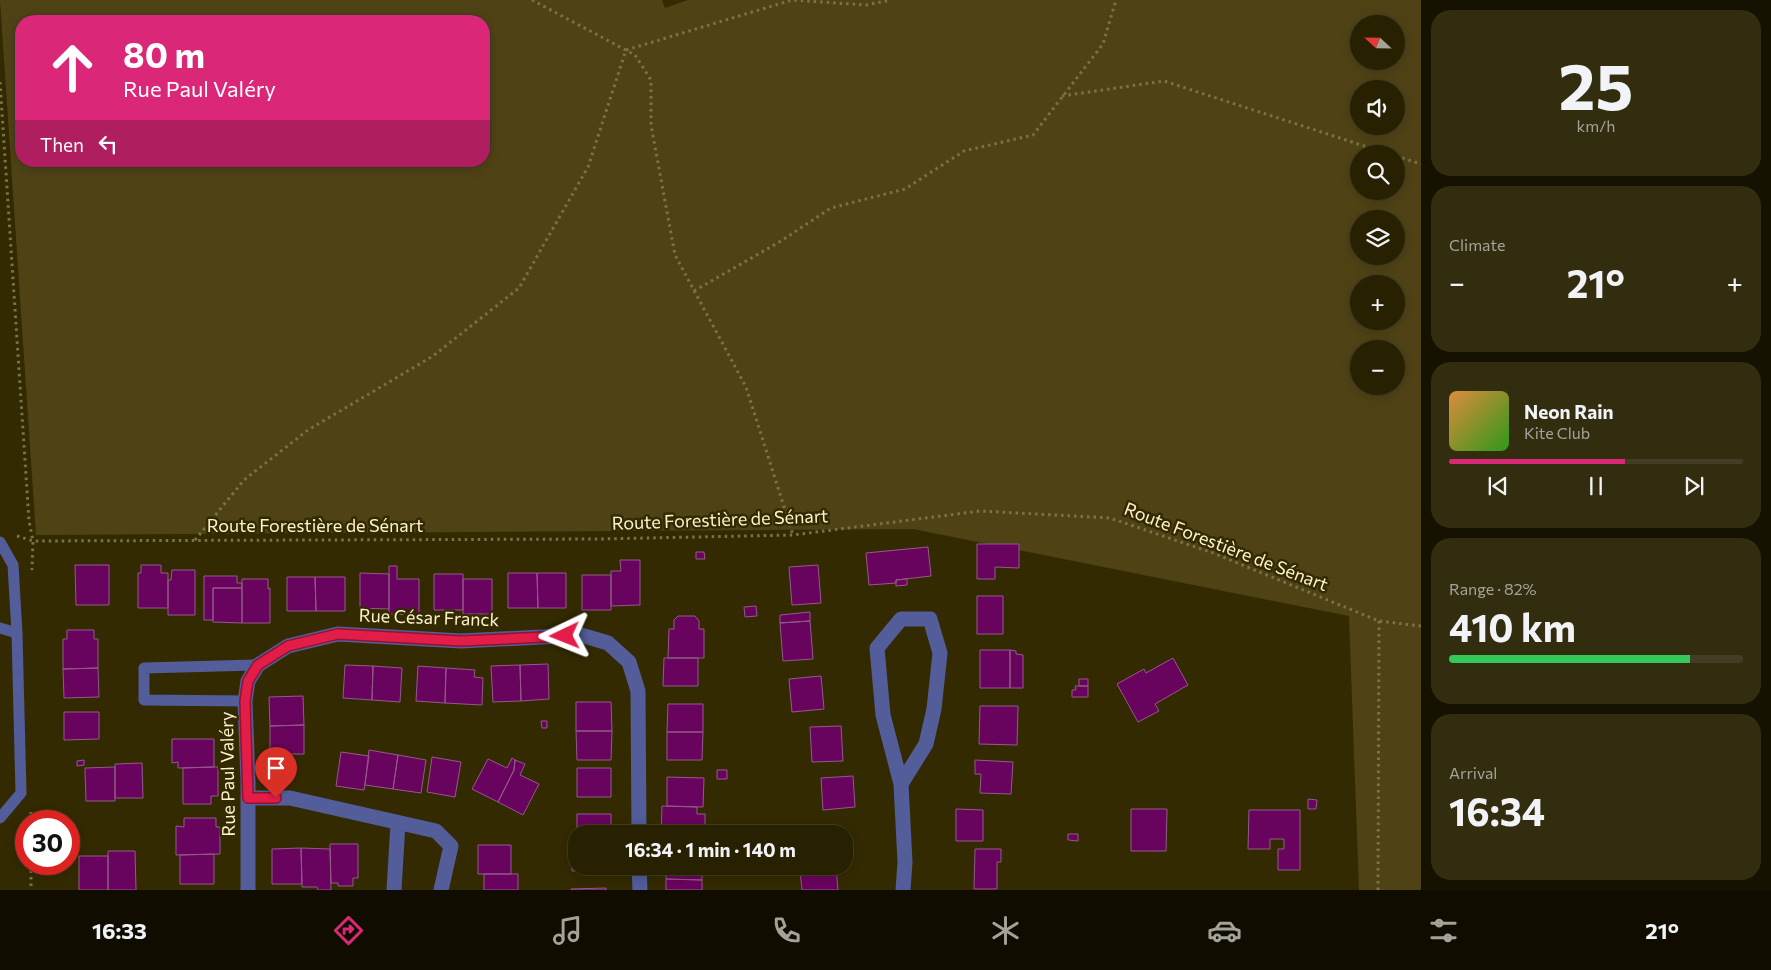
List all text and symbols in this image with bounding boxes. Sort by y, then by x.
north arrow [1350,15,1405,70]
map controls [1350,15,1405,395]
text: 80 m [123,32,205,75]
icon: ahead [40,35,105,100]
text: 25 [1559,44,1633,123]
text: Rue Paul Valéry [123,75,276,102]
button: sound [1350,80,1405,135]
text: km/h [1577,116,1615,135]
icon: left [94,130,122,158]
text: Then [40,133,84,156]
button: search [1350,145,1405,200]
button: layers [1350,210,1405,265]
text: Climate [1449,235,1505,254]
text: 21° [1567,259,1625,306]
text: − [1449,265,1465,299]
text: + [1727,265,1743,299]
button: + [1350,275,1405,330]
button: − [1350,340,1405,395]
text: Neon Rain [1524,400,1614,423]
text: Kite Club [1524,423,1590,442]
icon: previous [1484,472,1512,500]
icon: pause [1582,472,1610,500]
icon: next [1680,472,1708,500]
street label: Route Forestière de Sénart [1121,497,1331,595]
street label: Route Forestière de Sénart [611,504,829,534]
street label: Route Forestière de Sénart [207,514,423,536]
text: Range · 82% [1449,579,1537,598]
text: 410 km [1449,603,1576,650]
street label: Rue César Franck [358,604,500,630]
position arrow [538,609,590,661]
street label: Rue Paul Valéry [215,711,239,837]
pin [255,747,297,798]
icon: arrive [262,754,290,782]
text: Arrival [1449,763,1497,782]
text: 16:34 [1449,787,1545,834]
speed limit sign: 30 [15,810,80,875]
text: 16:34 · 1 min · 140 m [625,838,796,861]
icon: directions [331,913,366,948]
icon: music [550,913,585,948]
icon: phone [769,913,804,948]
icon: climate [988,913,1023,948]
icon: car [1207,913,1242,948]
icon: filters [1426,913,1461,948]
text: 16:33 [92,917,147,944]
text: 21° [1645,917,1679,944]

